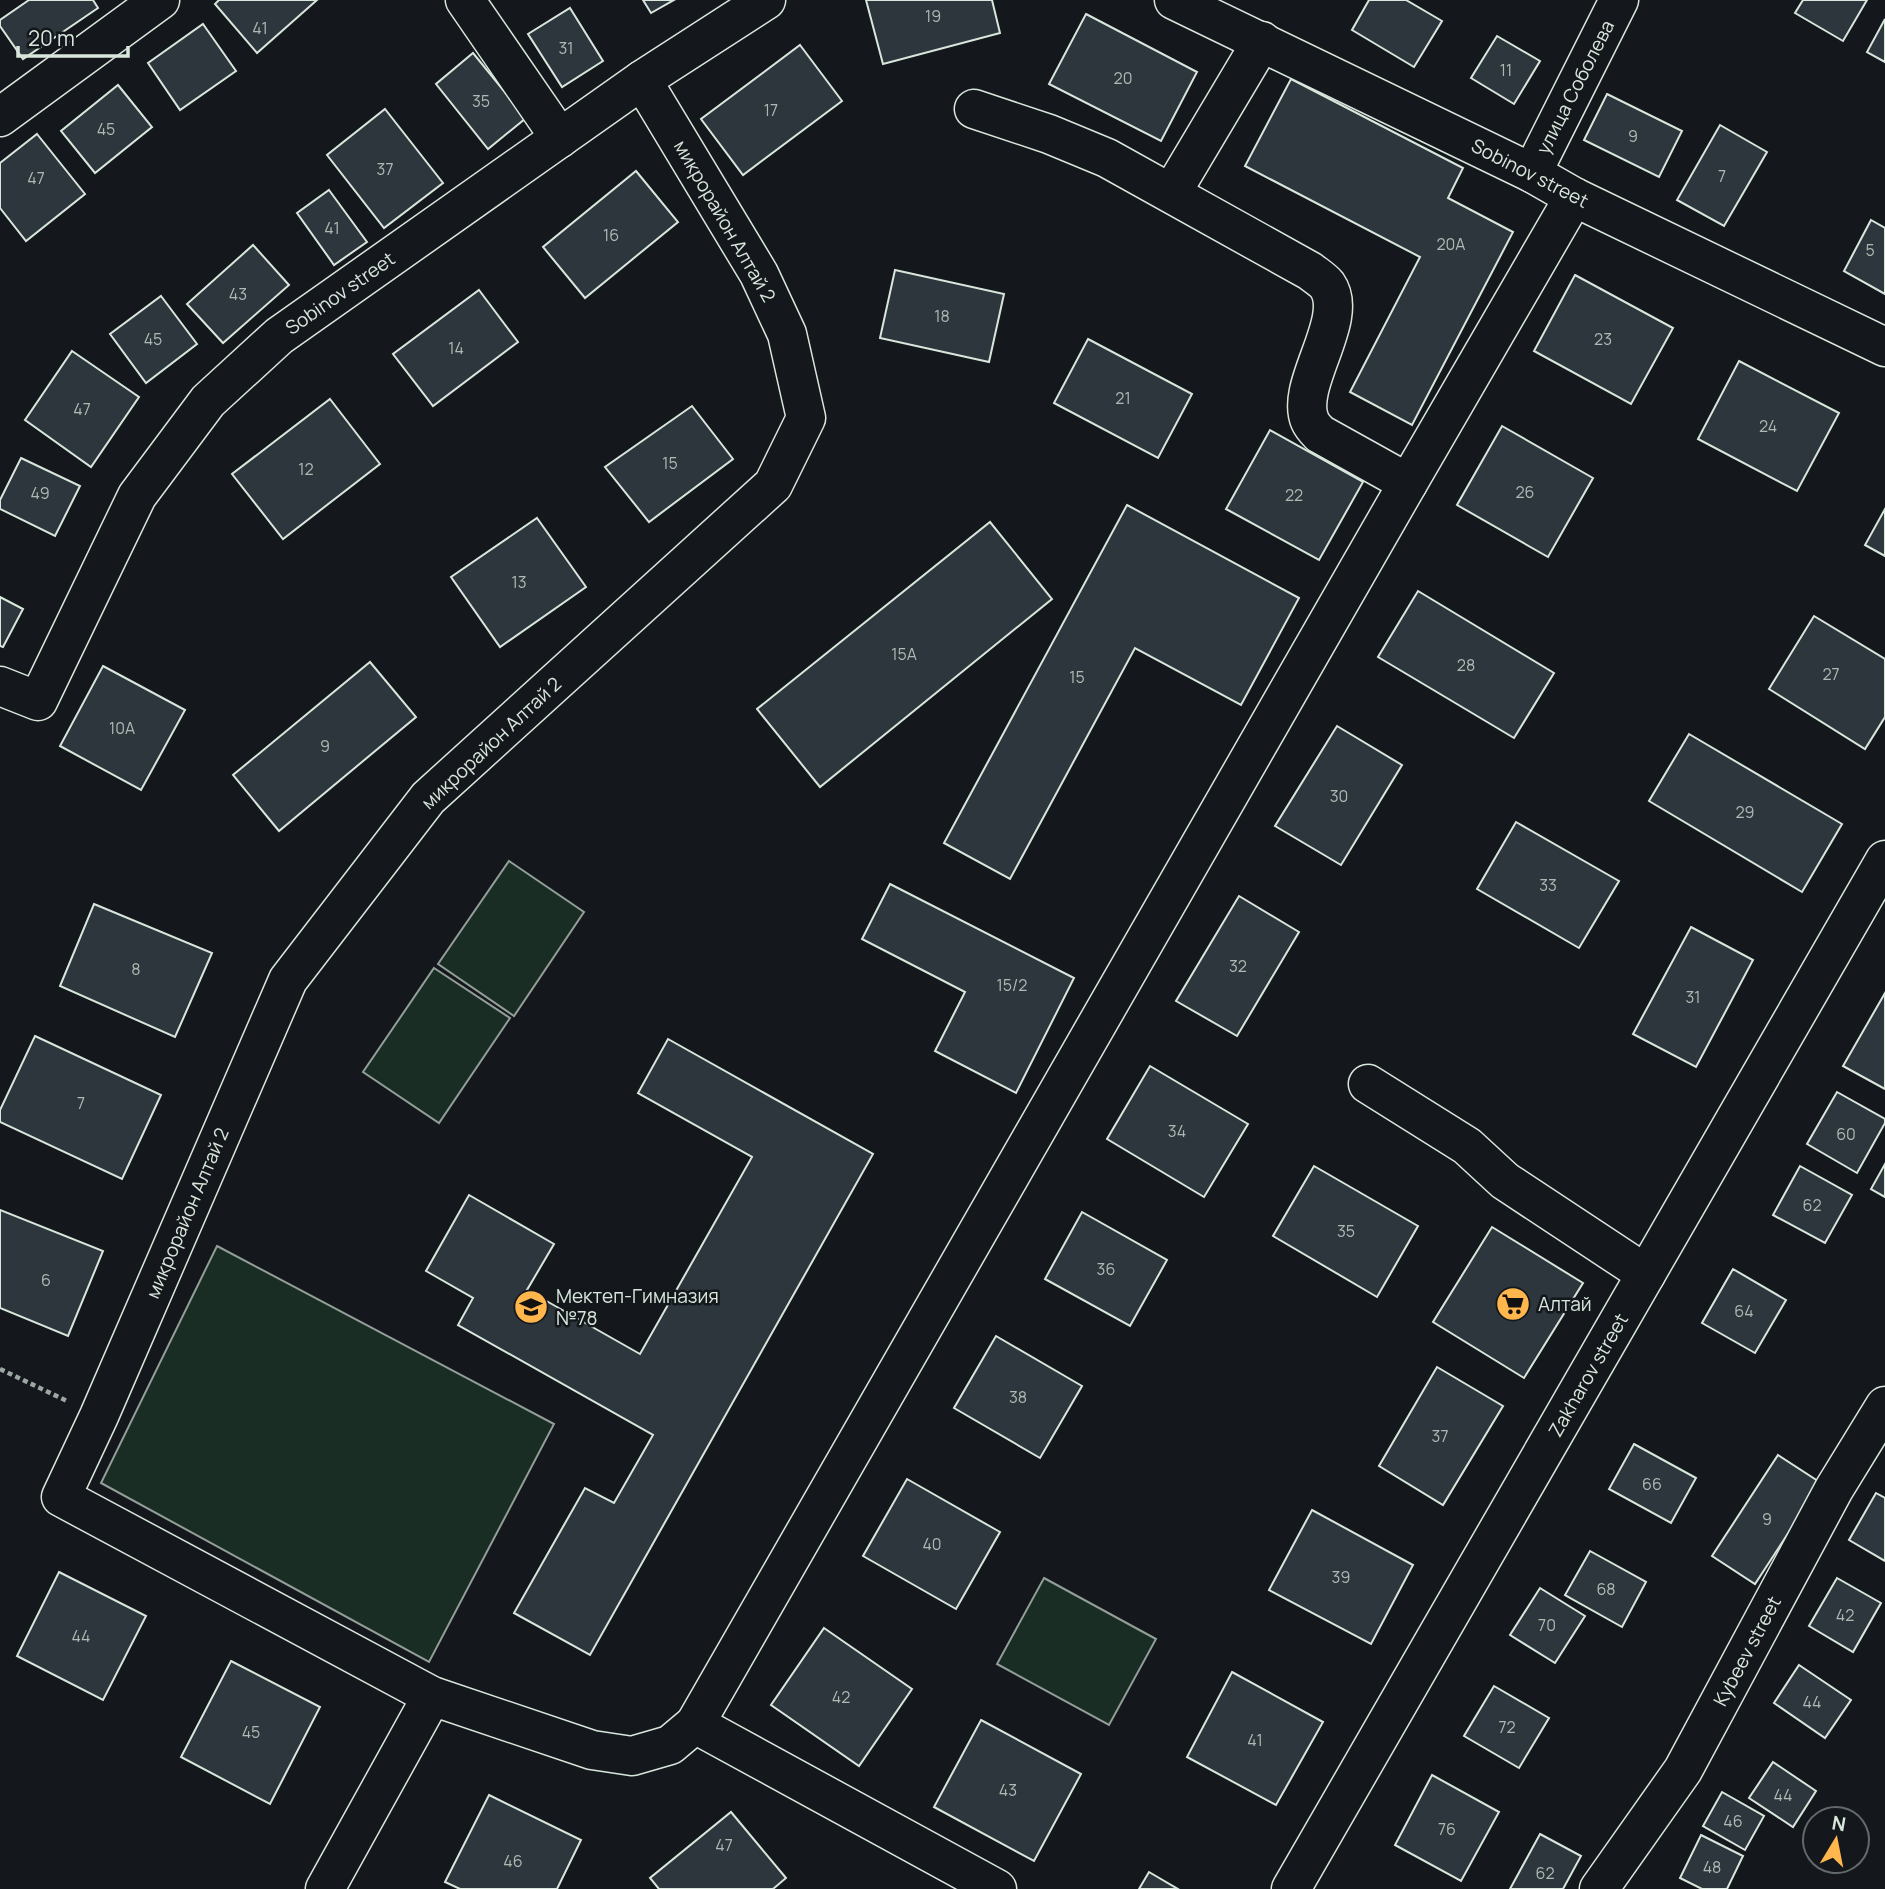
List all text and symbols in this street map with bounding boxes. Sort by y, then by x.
house number: 19 [925,5,941,27]
scale bar [18,14,128,58]
street label: улица Соболева [1530,15,1620,159]
house number: 41 [252,17,268,39]
text: 20 m [28,24,75,52]
house number: 31 [558,37,574,59]
house number: 11 [1500,59,1512,81]
house number: 20 [1114,67,1132,89]
house number: 35 [472,90,490,112]
house number: 17 [764,99,778,121]
house number: 45 [97,118,115,140]
house number: 9 [1628,125,1638,147]
street label: Sobinov street [1467,132,1593,214]
street label: микрорайон Алтай 2 [668,135,782,307]
house number: 37 [377,158,393,180]
house number: 7 [1718,165,1726,187]
house number: 47 [27,167,45,189]
house number: 41 [324,217,340,239]
house number: 16 [603,224,619,246]
house number: 20А [1436,233,1466,255]
house number: 5 [1865,239,1875,261]
street label: Sobinov street [280,246,400,340]
house number: 43 [229,283,247,305]
house number: 18 [934,305,950,327]
house number: 45 [144,328,162,350]
house number: 23 [1594,328,1612,350]
house number: 14 [448,337,464,359]
house number: 21 [1115,387,1131,409]
house number: 47 [73,398,91,420]
house number: 24 [1759,415,1777,437]
house number: 15 [662,452,678,474]
house number: 12 [298,458,314,480]
house number: 26 [1515,481,1535,503]
house number: 49 [30,482,50,504]
house number: 22 [1285,484,1303,506]
house number: 13 [511,571,527,593]
house number: 15А [891,643,917,665]
house number: 28 [1457,654,1475,676]
house number: 27 [1822,663,1840,685]
house number: 15 [1069,666,1085,688]
street label: микрорайон Алтай 2 [415,671,567,815]
house number: 10А [109,717,135,739]
house number: 9 [320,735,330,757]
house number: 30 [1330,785,1348,807]
house number: 29 [1735,801,1755,823]
house number: 33 [1539,874,1557,896]
house number: 32 [1229,955,1247,977]
house number: 8 [131,958,141,980]
house number: 15/2 [997,974,1027,996]
house number: 31 [1685,986,1701,1008]
house number: 7 [77,1092,85,1114]
house number: 34 [1168,1120,1186,1142]
house number: 60 [1836,1123,1856,1145]
street label: микрорайон Алтай 2 [139,1124,235,1302]
house number: 62 [1802,1194,1822,1216]
house number: 35 [1337,1220,1355,1242]
house number: 36 [1097,1258,1115,1280]
house number: 6 [41,1269,51,1291]
place label: Мектеп-Гимназия №78 [556,1283,719,1331]
supermarket icon: Алтай [1494,1285,1532,1323]
school or university icon: Мектеп-Гимназия №78 [512,1288,550,1326]
place label: Алтай [1538,1291,1592,1317]
house number: 64 [1734,1300,1754,1322]
street label: Zakharov street [1542,1309,1634,1441]
house number: 38 [1009,1386,1027,1408]
house number: 37 [1432,1425,1448,1447]
house number: 66 [1642,1473,1662,1495]
house number: 9 [1762,1508,1772,1530]
house number: 40 [922,1533,942,1555]
house number: 39 [1332,1566,1350,1588]
house number: 68 [1596,1578,1616,1600]
street label: Kybeev street [1707,1591,1787,1711]
house number: 42 [1836,1604,1854,1626]
house number: 70 [1538,1614,1556,1636]
house number: 44 [71,1625,91,1647]
house number: 42 [832,1686,850,1708]
house number: 44 [1802,1691,1822,1713]
house number: 72 [1498,1716,1516,1738]
house number: 45 [242,1721,260,1743]
house number: 41 [1247,1729,1263,1751]
house number: 43 [999,1779,1017,1801]
house number: 44 [1773,1784,1793,1806]
north arrow [1801,1805,1871,1875]
text: N [1830,1809,1848,1837]
house number: 46 [1723,1810,1743,1832]
house number: 76 [1438,1818,1456,1840]
house number: 47 [715,1834,733,1856]
house number: 46 [503,1850,523,1872]
house number: 48 [1703,1856,1721,1878]
house number: 62 [1535,1862,1555,1884]

